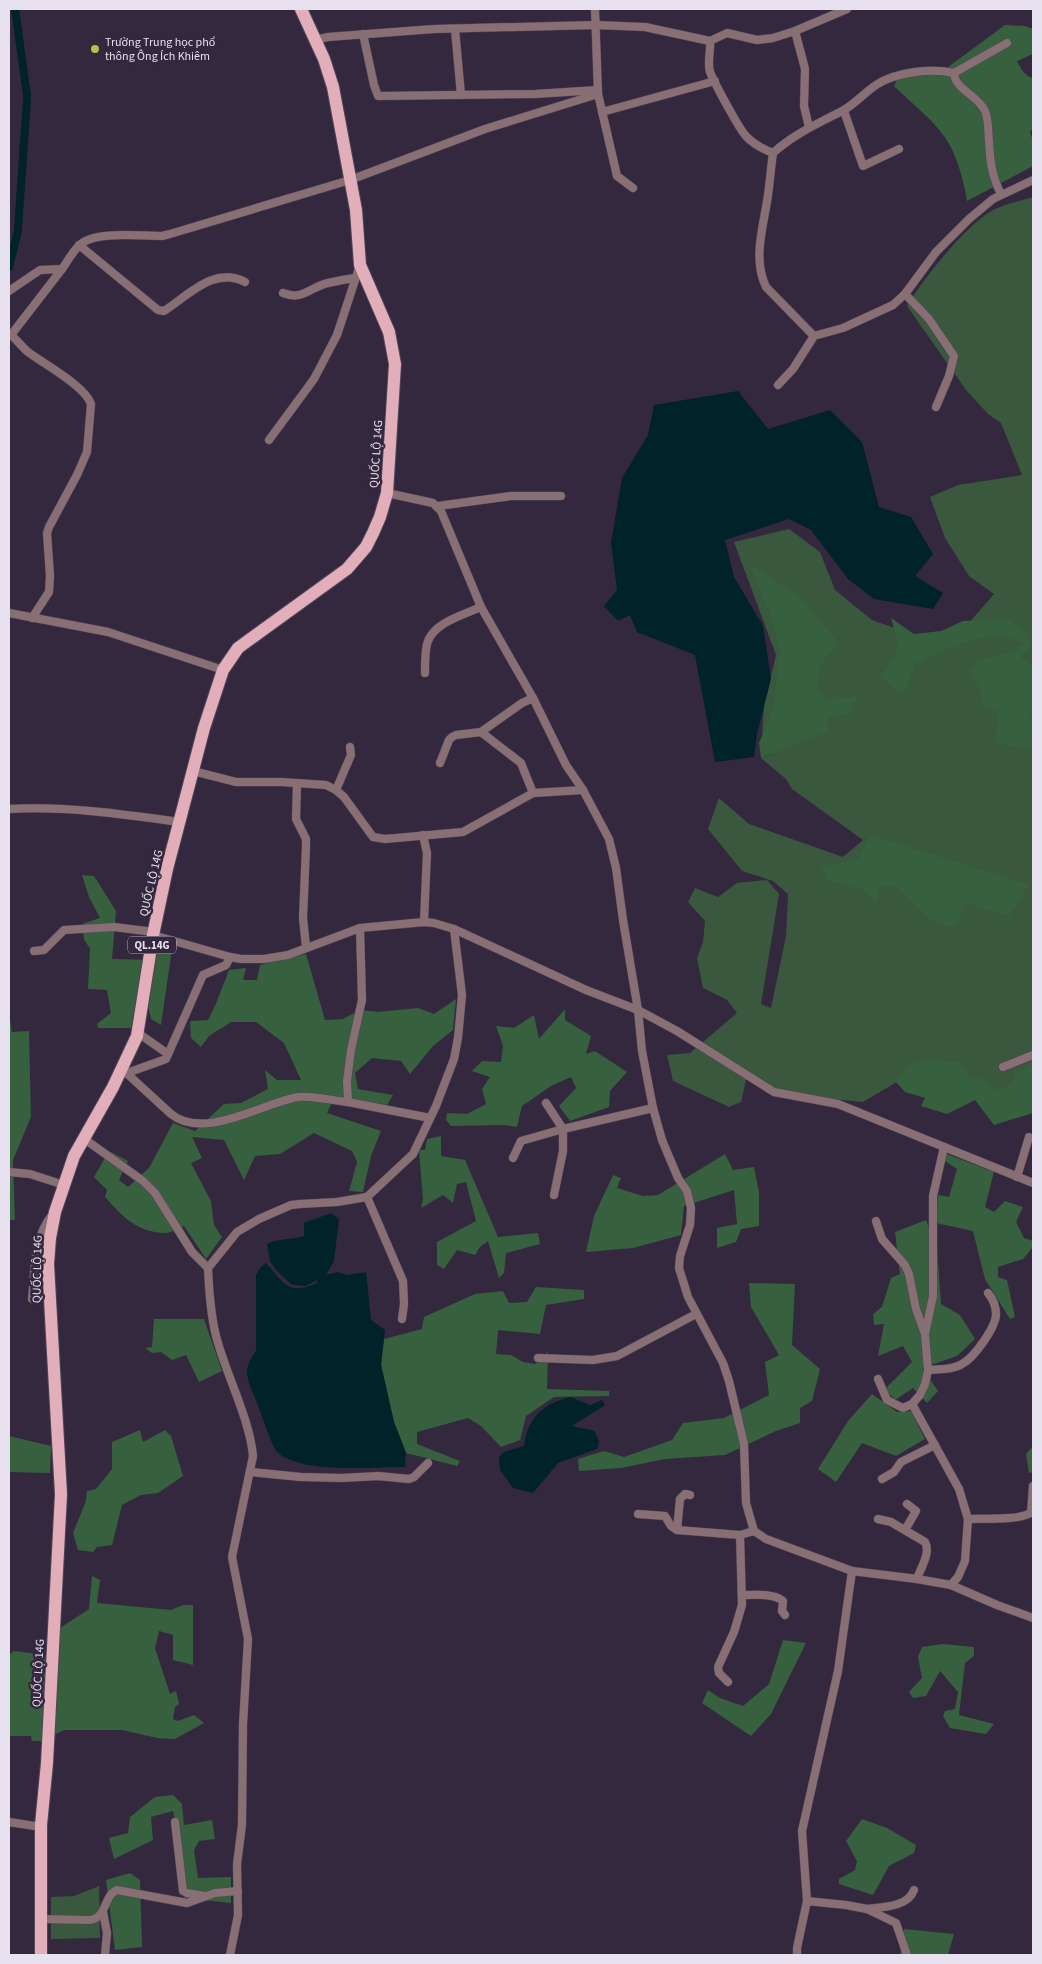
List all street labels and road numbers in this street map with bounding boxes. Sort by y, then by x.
street label: QUỐC LỘ 14G [366,419,387,489]
street label: QUỐC LỘ 14G [136,848,167,918]
road number: QL.14G [128,936,176,954]
street label: QUỐC LỘ 14G [28,1235,47,1303]
street label: QUỐC LỘ 14G [28,1639,49,1708]

